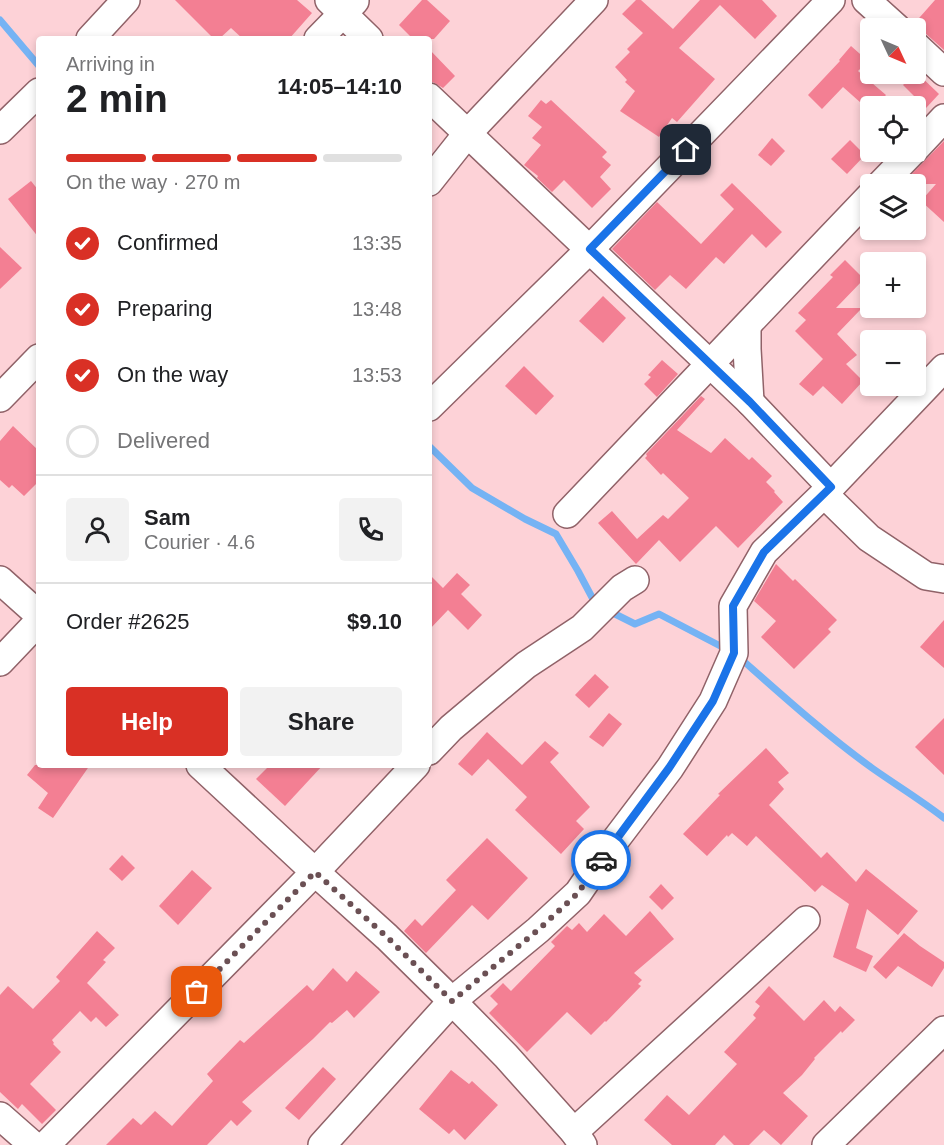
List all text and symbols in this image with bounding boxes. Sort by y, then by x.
north arrow [860,18,926,84]
map controls [860,18,926,396]
text: Arriving in [66,53,155,75]
text: 14:05–14:10 [277,74,402,99]
text: 2 min [66,77,168,120]
button: locate [860,96,926,162]
pin [660,124,711,175]
icon: home [669,133,702,166]
text: On the way · 270 m [66,171,241,193]
button: layers [860,174,926,240]
icon: check [66,227,99,260]
text: Confirmed [117,230,218,255]
text: 13:35 [352,232,402,254]
button: + [860,252,926,318]
icon: check [66,293,99,326]
text: Preparing [117,296,212,321]
text: 13:48 [352,298,402,320]
button: − [860,330,926,396]
icon: check [66,359,99,392]
text: On the way [117,362,228,387]
text: 13:53 [352,364,402,386]
text: Delivered [117,428,210,453]
button: person [66,498,129,561]
button: phone [339,498,402,561]
text: Sam [144,505,190,530]
text: Courier · 4.6 [144,531,255,553]
text: Order #2625 [66,609,190,634]
text: $9.10 [347,609,402,634]
button: Help [66,687,228,756]
button: Share [240,687,402,756]
courier [571,830,631,890]
icon: car [585,844,618,877]
pin [171,966,222,1017]
icon: bag [180,975,213,1008]

